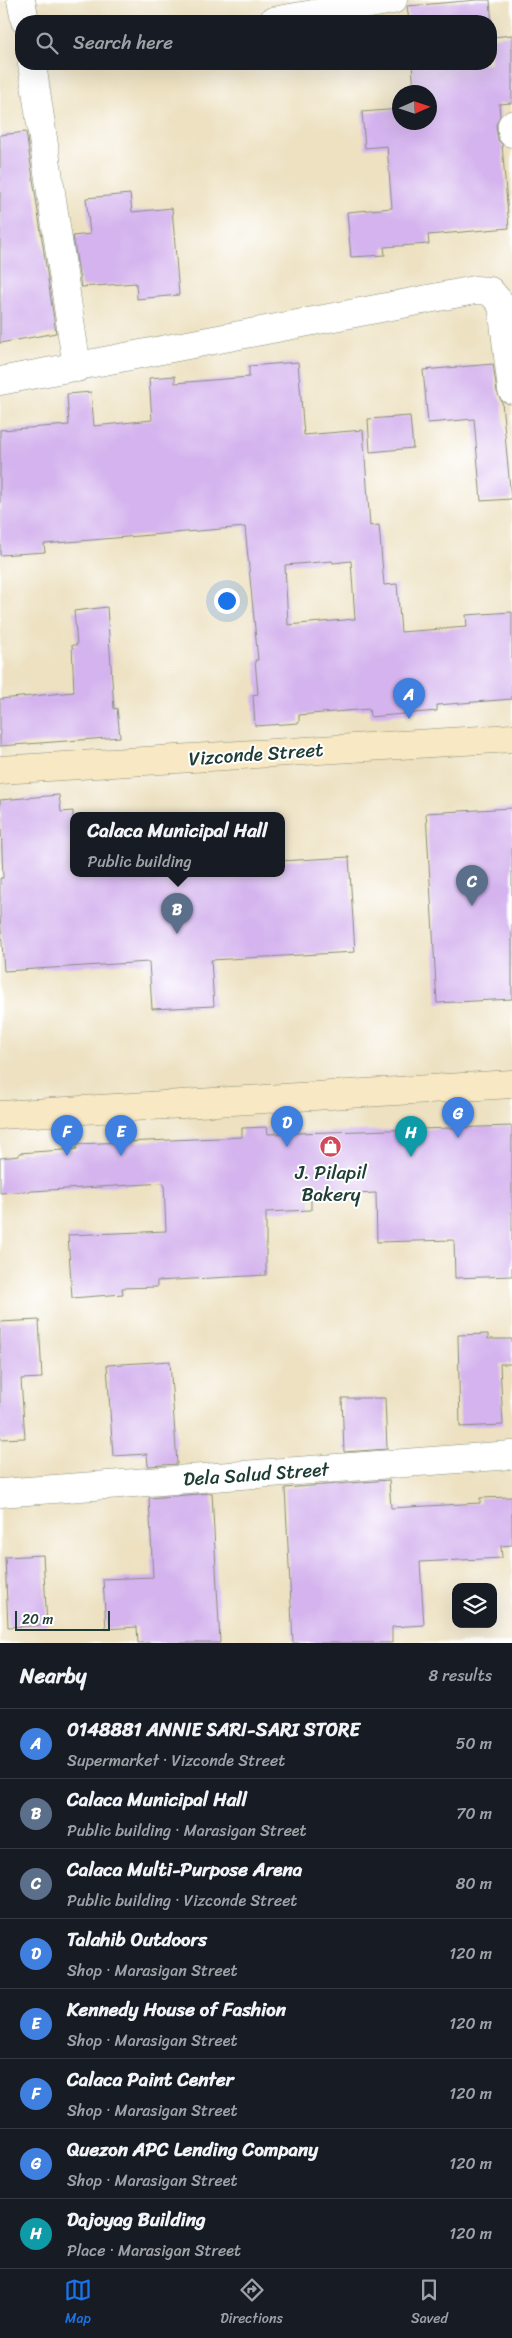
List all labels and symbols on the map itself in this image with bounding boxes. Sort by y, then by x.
north arrow [392,85,437,130]
your location [214,588,240,614]
pin: A [393,678,425,719]
street label: Vizconde Street [188,733,324,775]
pin: C [456,865,488,906]
pin: B [161,893,193,934]
pin: G [442,1097,474,1138]
pin: D [271,1106,303,1147]
pin: F [51,1115,83,1156]
pin: E [105,1115,137,1156]
pin: H [395,1116,427,1157]
shop icon: J. Pilapil Bakery [319,1134,343,1158]
place label: J. Pilapil Bakery [294,1156,367,1211]
street label: Dela Salud Street [182,1452,331,1496]
scale bar [15,1608,110,1631]

